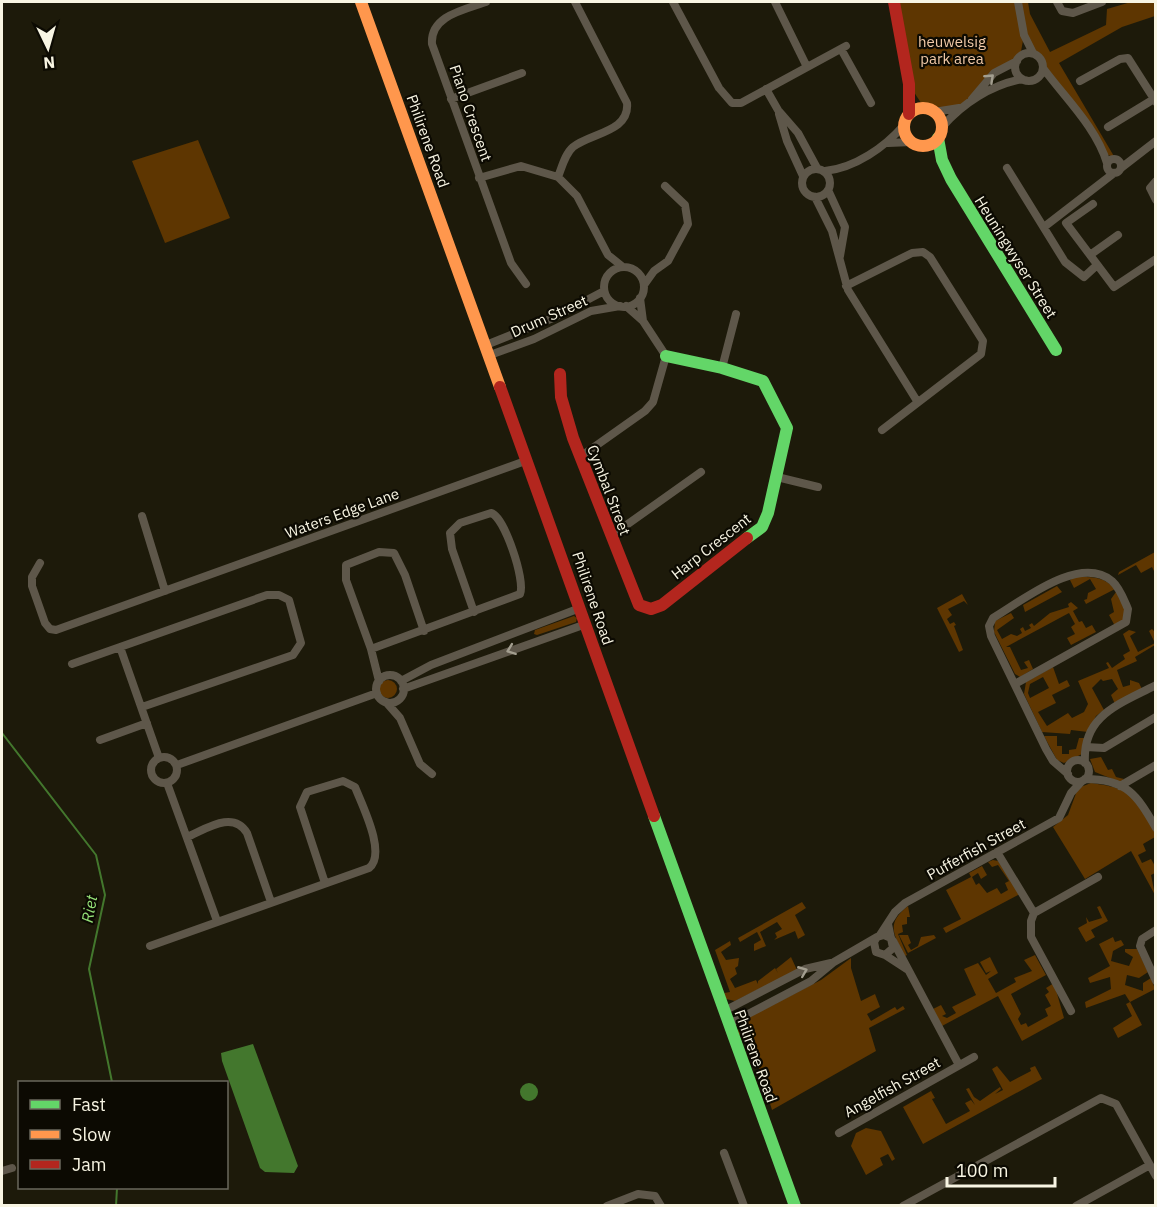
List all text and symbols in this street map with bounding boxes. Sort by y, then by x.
north arrow [18,18,78,78]
park label: heuwelsig park area [918,32,986,68]
text: N [43,52,56,73]
street label: Piano Crescent [446,62,496,164]
one-way arrow [984,74,994,85]
street label: Philirene Road [402,92,454,190]
street label: Heuningwyser Street [971,192,1061,322]
street label: Drum Street [508,291,590,341]
street label: Cymbal Street [583,442,635,538]
street label: Waters Edge Lane [282,484,402,542]
street label: Harp Crescent [667,509,755,583]
street label: Philirene Road [568,549,618,647]
one-way arrow [506,643,517,656]
street label: Pufferfish Street [923,814,1029,884]
water label: Riet [77,893,101,924]
one-way arrow [797,966,808,978]
street label: Philirene Road [730,1007,782,1105]
street label: Angelfish Street [840,1053,944,1121]
legend [18,1081,228,1189]
text: Fast [72,1093,106,1116]
text: Slow [72,1123,111,1146]
scale bar [947,1150,1055,1188]
text: Jam [72,1153,107,1176]
text: 100 m [956,1159,1008,1182]

